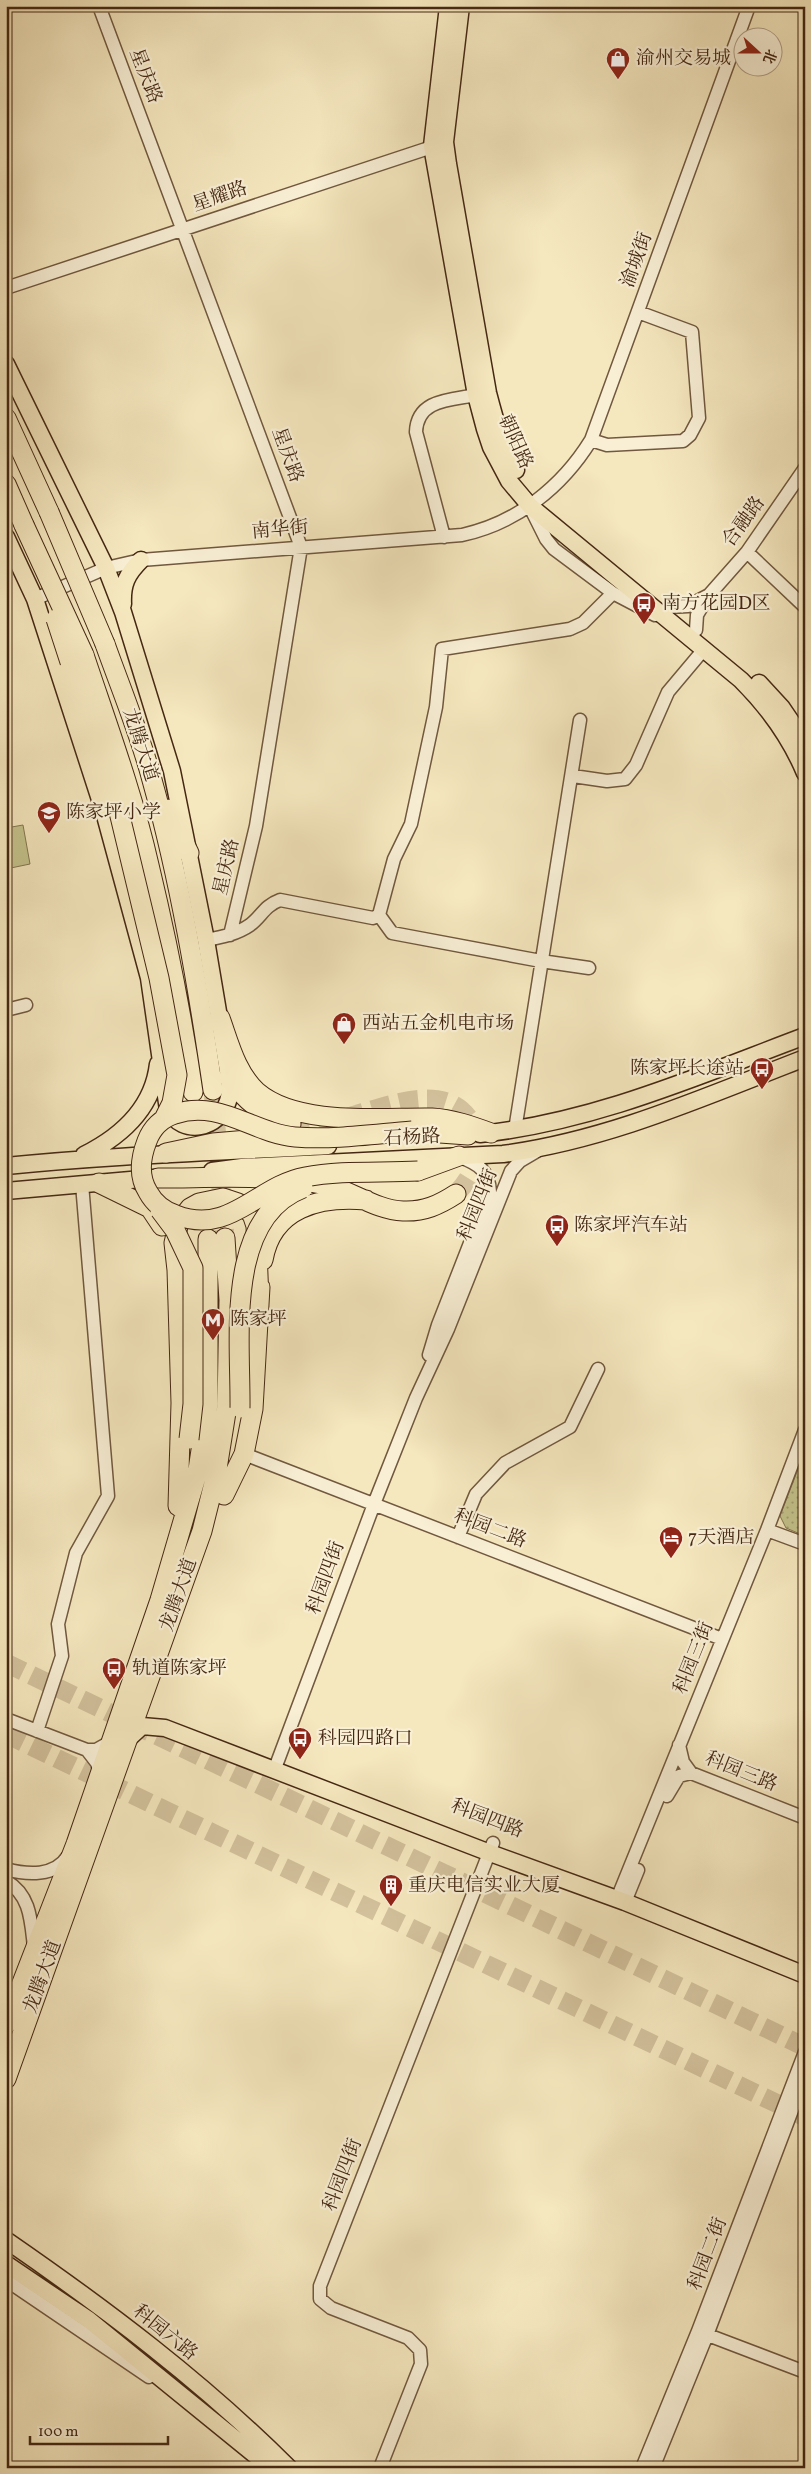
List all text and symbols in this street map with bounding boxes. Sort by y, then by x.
north arrow [734,28,784,78]
street label: 星庆路 [123,45,167,107]
shop icon: 渝州交易城 [605,46,631,80]
place label: 渝州交易城 [636,46,731,72]
text: 北 [757,46,780,66]
street label: 星耀路 [189,175,251,219]
street label: 渝城街 [615,229,659,291]
street label: 朝阳路 [492,411,538,473]
street label: 星庆路 [265,424,309,486]
street label: 合融路 [717,491,771,553]
street label: 南华街 [250,515,310,545]
bus stop icon: 南方花园D区 [631,591,657,625]
place label: 南方花园D区 [662,591,771,617]
street label: 龙腾大道 [116,705,164,785]
school or university icon: 陈家坪小学 [36,800,62,834]
place label: 陈家坪小学 [66,800,161,826]
street label: 星庆路 [208,836,246,898]
shop icon: 西站五金机电市场 [331,1011,357,1045]
place label: 西站五金机电市场 [362,1011,514,1037]
place label: 陈家坪长途站 [630,1056,744,1082]
bus stop icon: 陈家坪长途站 [749,1056,775,1090]
street label: 石杨路 [383,1124,441,1152]
street label: 科园四街 [452,1165,504,1245]
bus stop icon: 陈家坪汽车站 [544,1213,570,1247]
place label: 陈家坪汽车站 [574,1213,688,1239]
metro station icon: 陈家坪 [200,1307,226,1341]
place label: 陈家坪 [230,1307,287,1333]
street label: 科园二路 [450,1503,530,1555]
hotel icon: 7天酒店 [658,1525,684,1559]
place label: 7天酒店 [688,1525,754,1551]
street label: 科园四街 [301,1538,351,1618]
street label: 龙腾大道 [154,1555,204,1635]
street label: 科园三街 [668,1618,720,1698]
bus stop icon: 轨道陈家坪 [101,1656,127,1690]
place label: 轨道陈家坪 [132,1656,227,1682]
bus stop icon: 科园四路口 [287,1726,313,1760]
place label: 科园四路口 [318,1726,413,1752]
street label: 科园三路 [701,1746,781,1798]
street label: 科园四路 [447,1793,527,1845]
building icon: 重庆电信实业大厦 [378,1873,404,1907]
place label: 重庆电信实业大厦 [408,1873,560,1899]
street label: 龙腾大道 [18,1937,68,2017]
street label: 科园四街 [317,2135,369,2215]
street label: 科园二街 [682,2214,734,2294]
street label: 科园六路 [127,2299,203,2367]
scale bar [30,2414,168,2446]
text: 100 m [38,2422,78,2443]

